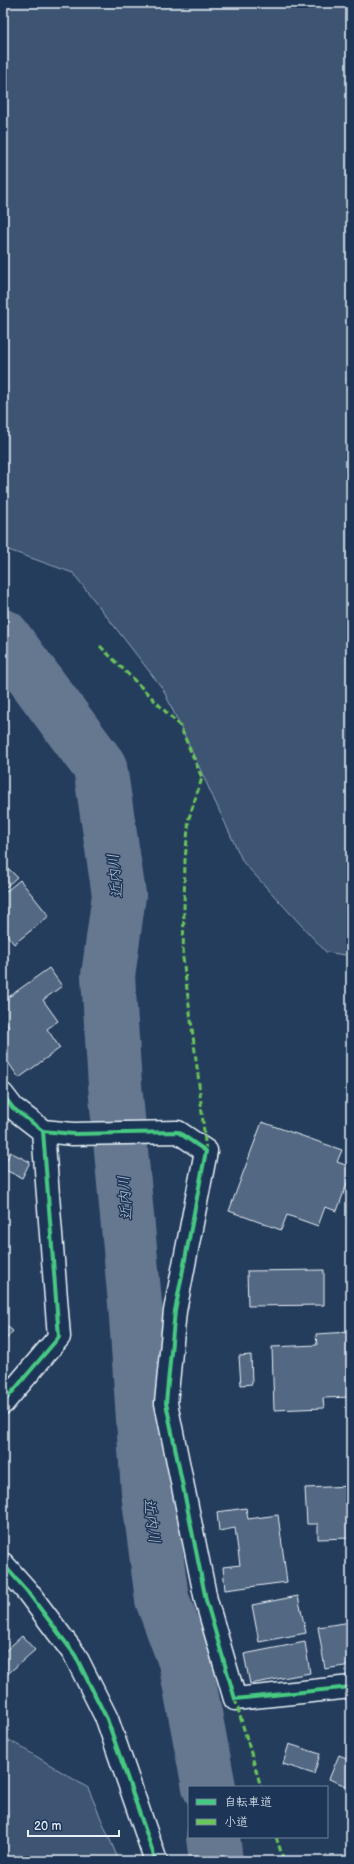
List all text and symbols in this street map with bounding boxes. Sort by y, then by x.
water label: 近内川 [104,853,127,899]
water label: 近内川 [114,1175,137,1221]
water label: 近内川 [139,1498,164,1545]
legend [188,1786,328,1838]
text: 自転車道 [224,1795,272,1810]
scale bar [28,1812,119,1838]
text: 小道 [224,1815,248,1830]
text: 20 m [34,1819,61,1834]

